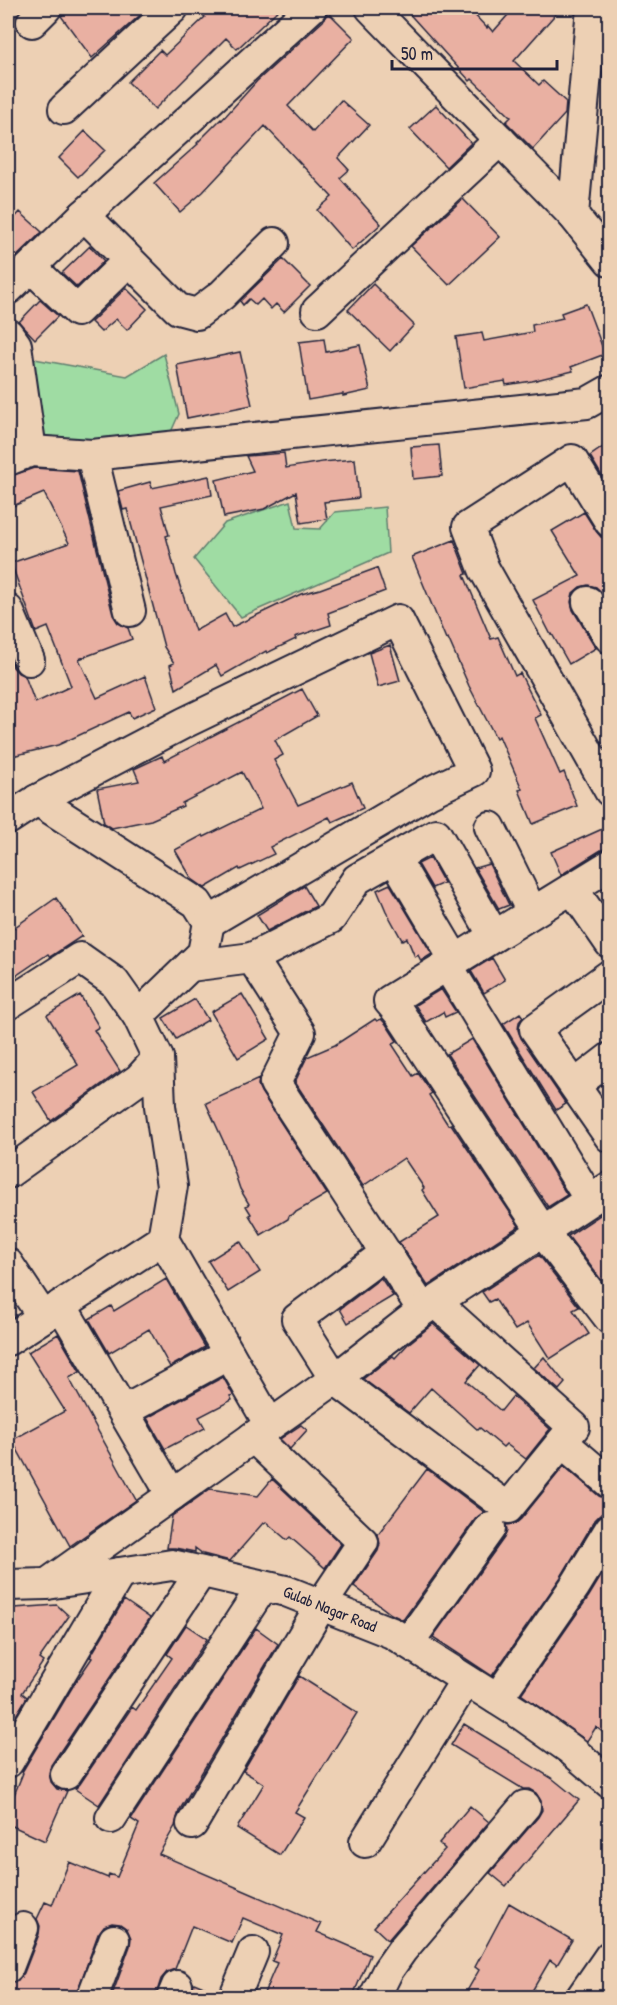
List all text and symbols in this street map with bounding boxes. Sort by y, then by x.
scale bar [392,33,557,71]
text: 50 m [401,41,433,66]
street label: Gulab Nagar Road [280,1580,380,1637]

